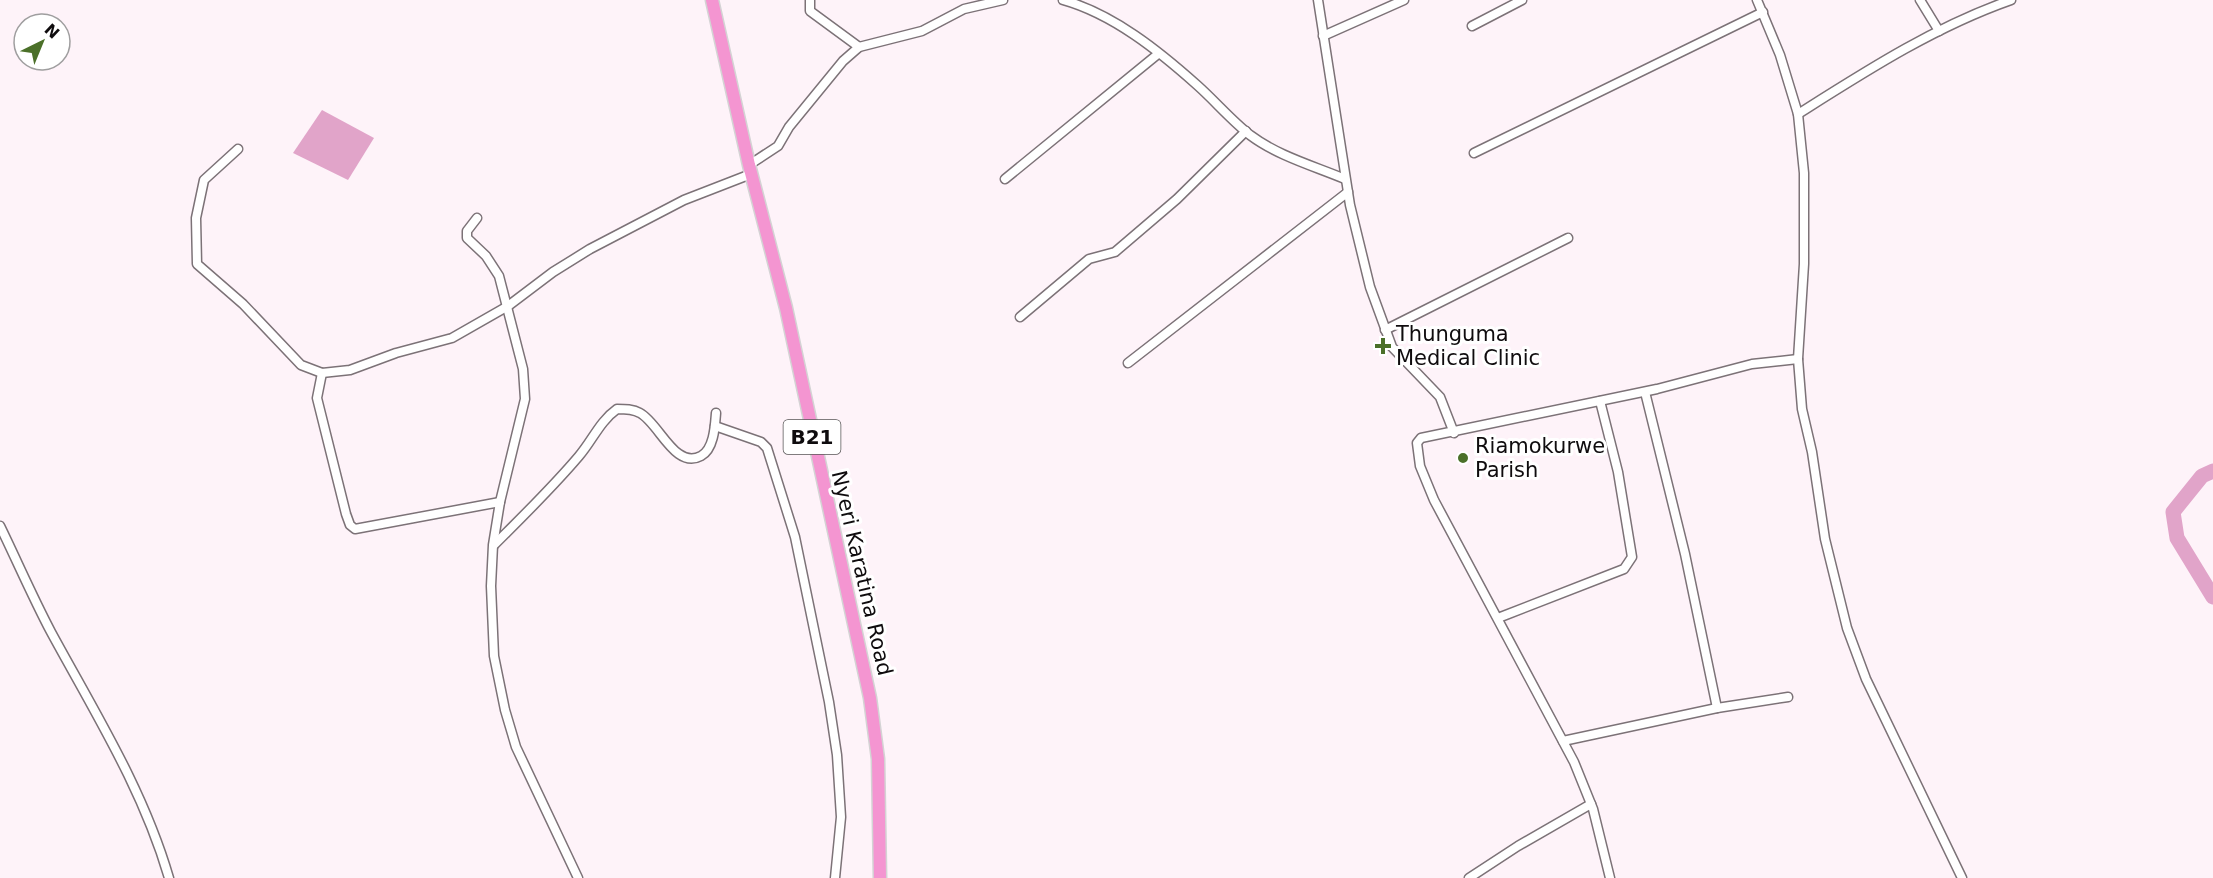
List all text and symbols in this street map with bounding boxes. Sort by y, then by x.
north arrow [12,12,72,72]
text: N [41,20,63,43]
place label: Thunguma Medical Clinic [1395,322,1540,370]
marker: Thunguma Medical Clinic [1374,337,1392,355]
road number: B21 [784,420,840,454]
place label: Riamokurwe Parish [1475,434,1605,482]
marker: Riamokurwe Parish [1456,451,1470,465]
street label: Nyeri Karatina Road [827,468,897,678]

